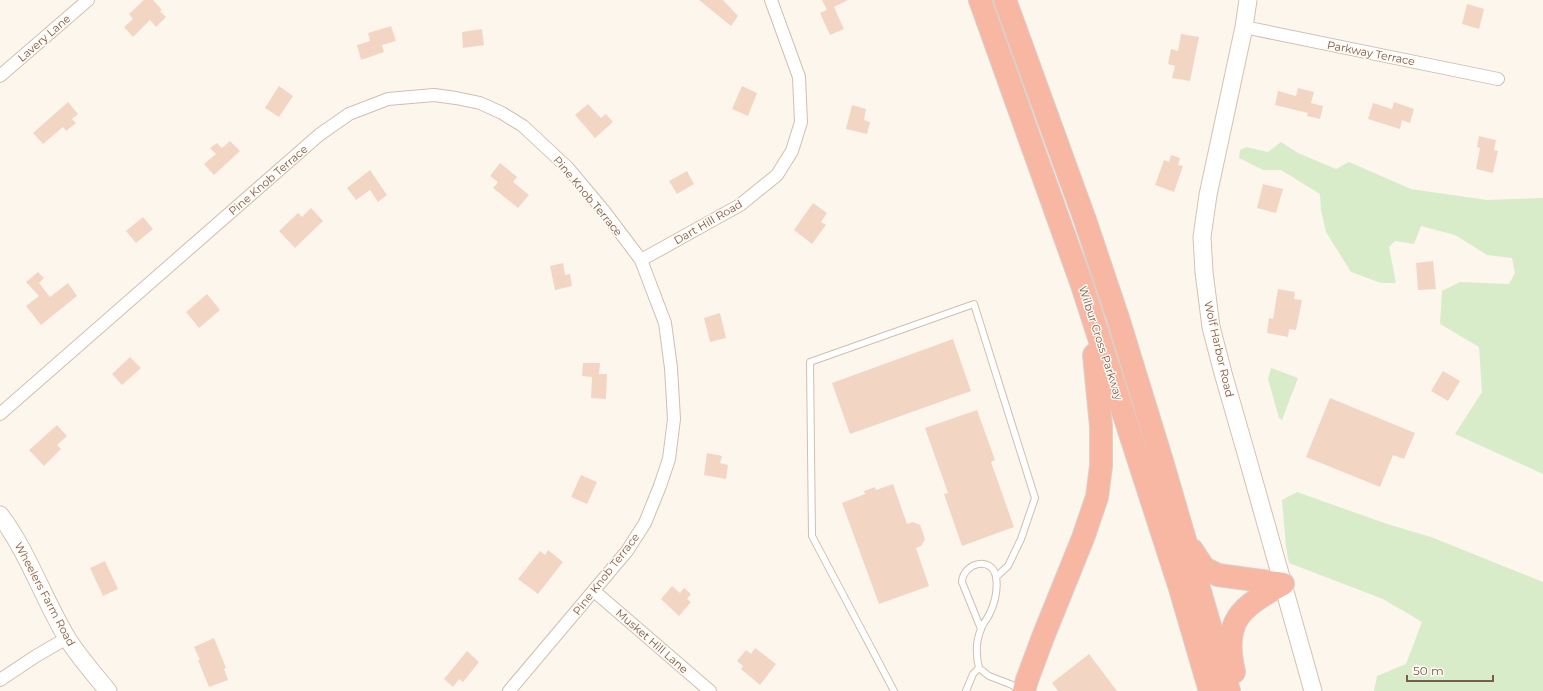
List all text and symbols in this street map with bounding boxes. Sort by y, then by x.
street label: Lavery Lane [15,11,74,65]
street label: Parkway Terrace [1326,38,1416,68]
street label: Pine Knob Terrace [226,142,311,218]
street label: Pine Knob Terrace [550,153,626,239]
street label: Dart Hill Road [671,197,745,247]
street label: Wilbur Cross Parkway [1076,284,1126,402]
street label: Wolf Harbor Road [1201,300,1237,398]
street label: Pine Knob Terrace [570,530,643,618]
street label: Wheelers Farm Road [12,540,78,648]
street label: Musket Hill Lane [613,606,691,676]
scale bar [1407,657,1493,683]
text: 50 m [1413,663,1444,678]

